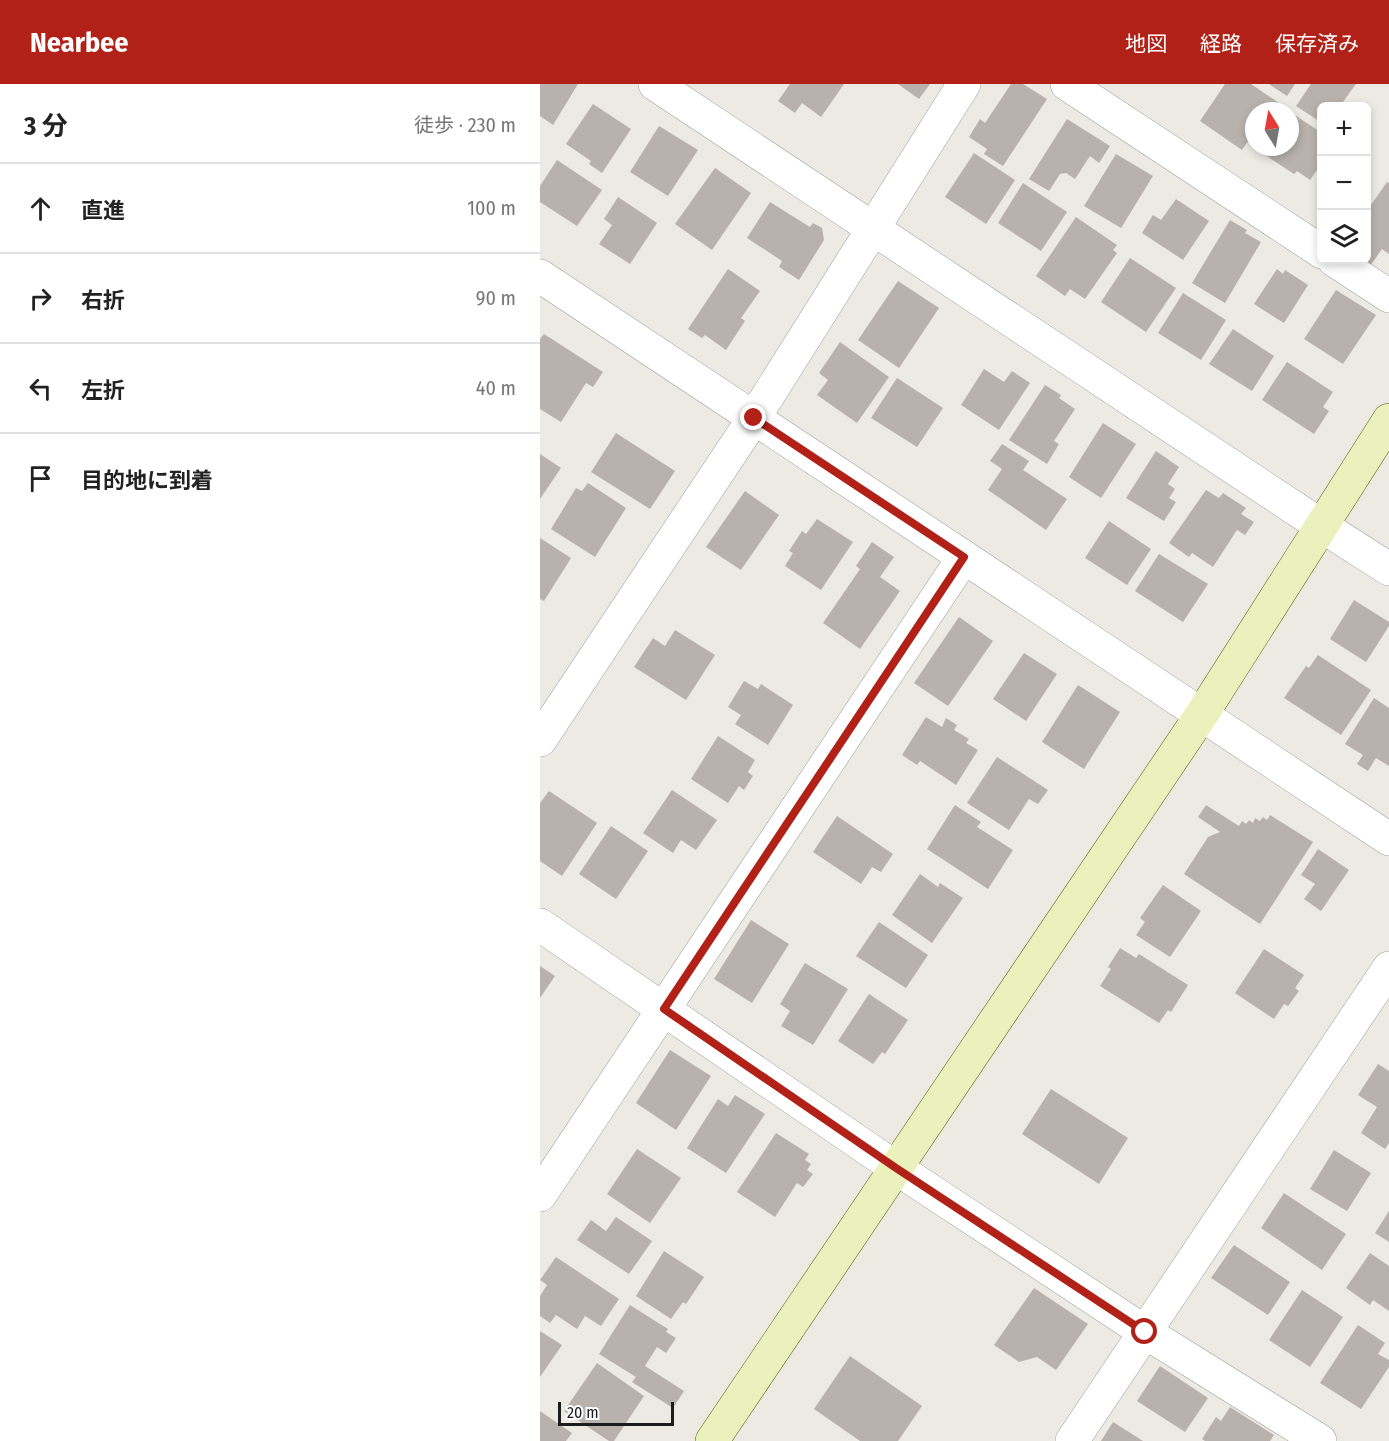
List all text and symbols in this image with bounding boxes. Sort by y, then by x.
text: Nearbee [30,26,129,59]
text: 地図 [1125,31,1167,57]
text: 経路 [1200,31,1242,57]
text: 保存済み [1275,31,1359,57]
north arrow [1245,102,1299,156]
map controls [1317,102,1371,264]
button: + [1317,102,1371,156]
text: 3 分 [24,111,68,142]
text: 徒歩 · 230 m [414,113,516,137]
button: − [1317,156,1371,210]
icon: ahead [24,192,57,225]
text: 100 m [467,196,516,220]
text: 直進 [81,197,125,224]
button: layers [1317,210,1371,264]
icon: right [24,282,57,315]
text: 90 m [476,286,516,310]
text: 右折 [81,287,125,314]
icon: left [24,372,57,405]
text: 40 m [476,376,516,400]
text: 左折 [81,377,125,404]
route end [740,404,766,430]
icon: arrive [24,462,57,495]
text: 目的地に到着 [81,467,213,494]
route start [1131,1318,1157,1344]
scale bar [558,1399,674,1426]
text: 20 m [567,1403,598,1422]

